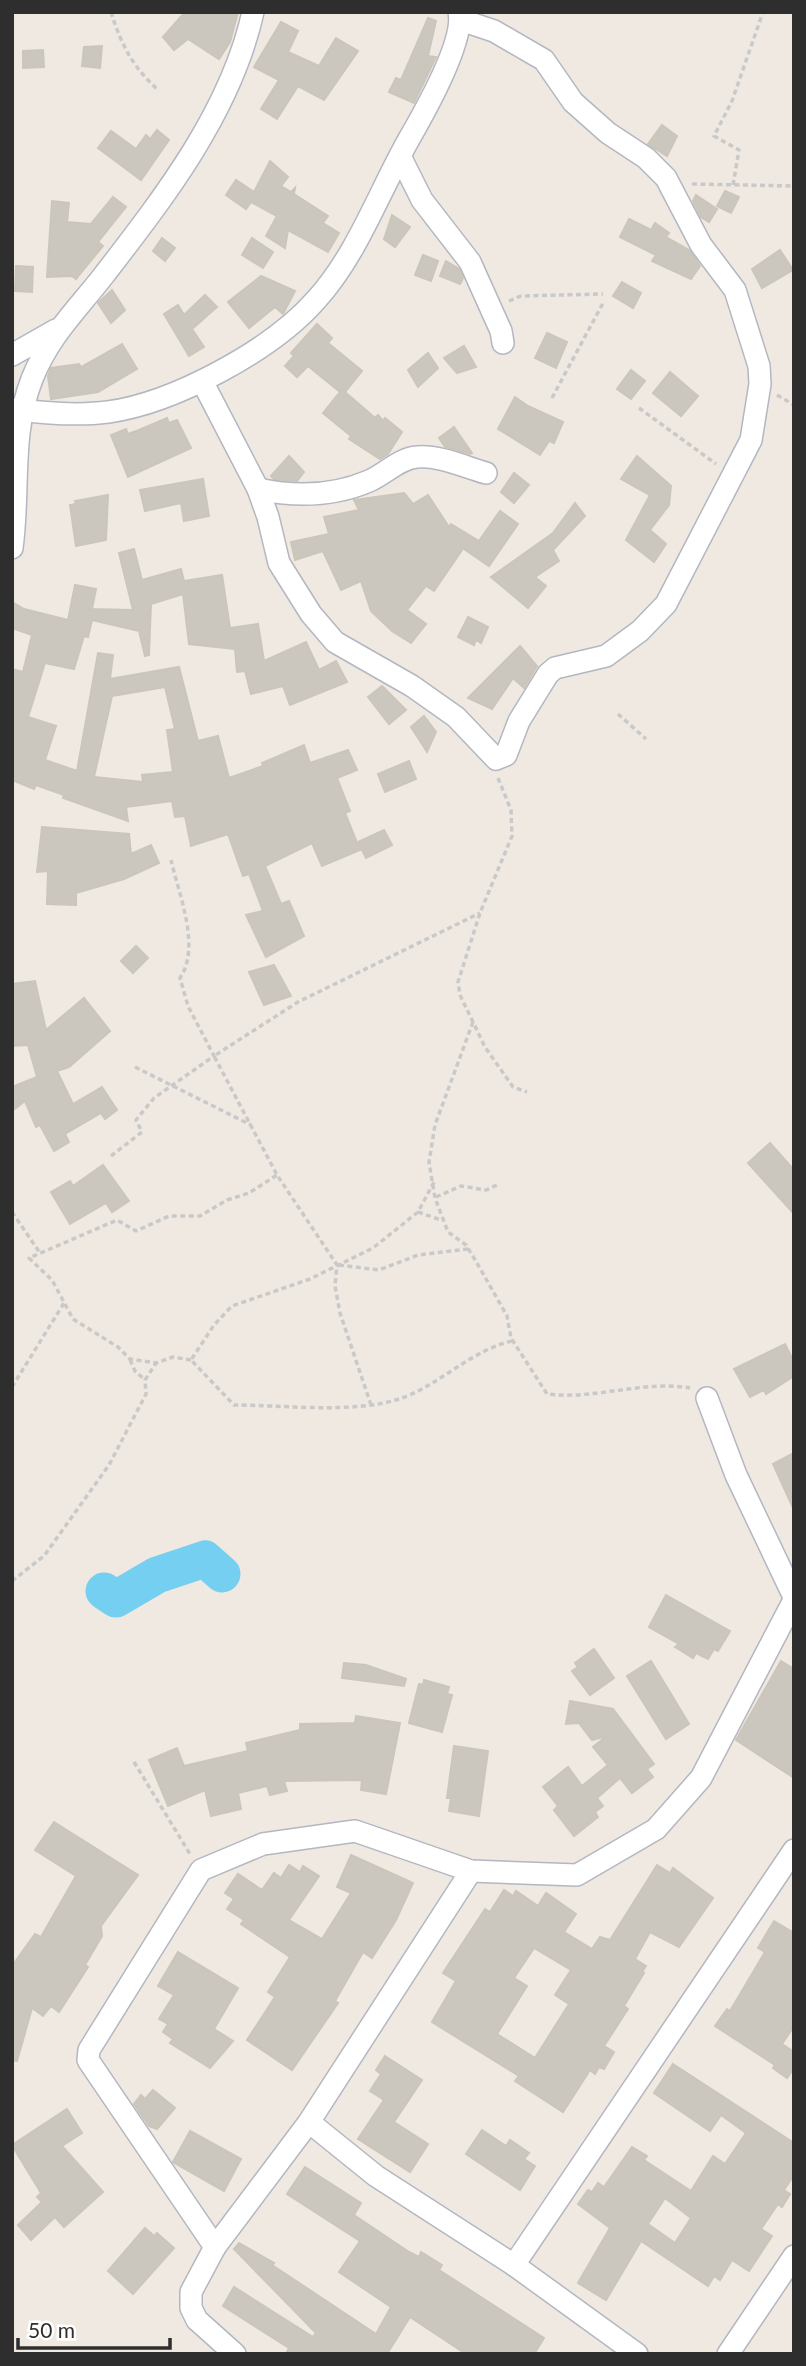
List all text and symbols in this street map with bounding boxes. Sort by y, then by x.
scale bar [18,2306,170,2350]
text: 50 m [28,2317,75,2342]

